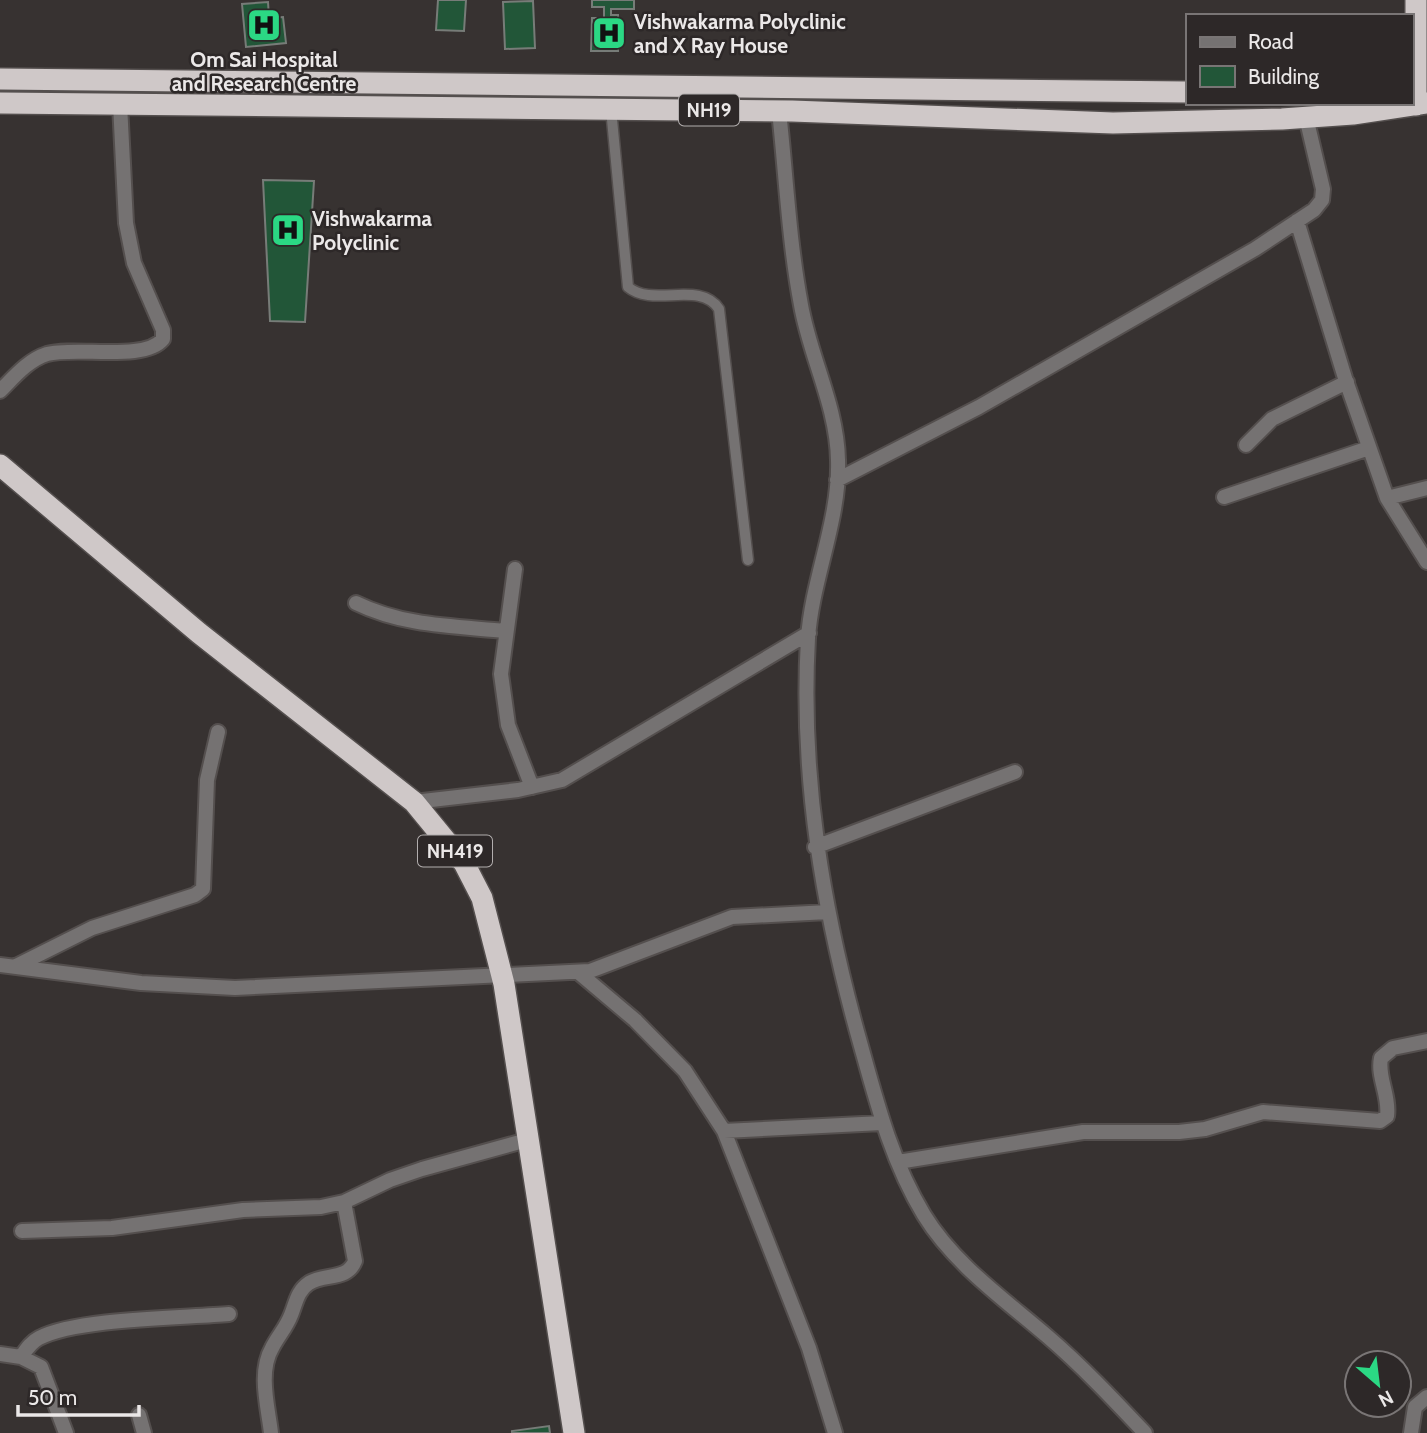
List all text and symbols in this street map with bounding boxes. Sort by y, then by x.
hospital icon: Om Sai Hospital and Research Centre [245,6,283,44]
place label: Vishwakarma Polyclinic and X Ray House [634,9,846,58]
hospital icon: Vishwakarma Polyclinic and X Ray House [590,14,628,52]
legend [1186,14,1413,105]
text: Road [1248,29,1294,54]
place label: Om Sai Hospital and Research Centre [172,47,357,96]
text: Building [1248,64,1320,89]
road number: NH19 [679,94,739,125]
place label: Vishwakarma Polyclinic [312,206,433,255]
hospital icon: Vishwakarma Polyclinic [269,211,307,249]
road number: NH419 [418,836,492,866]
north arrow [1343,1349,1413,1419]
scale bar [18,1374,138,1418]
text: 50 m [28,1385,77,1410]
text: N [1374,1385,1397,1412]

